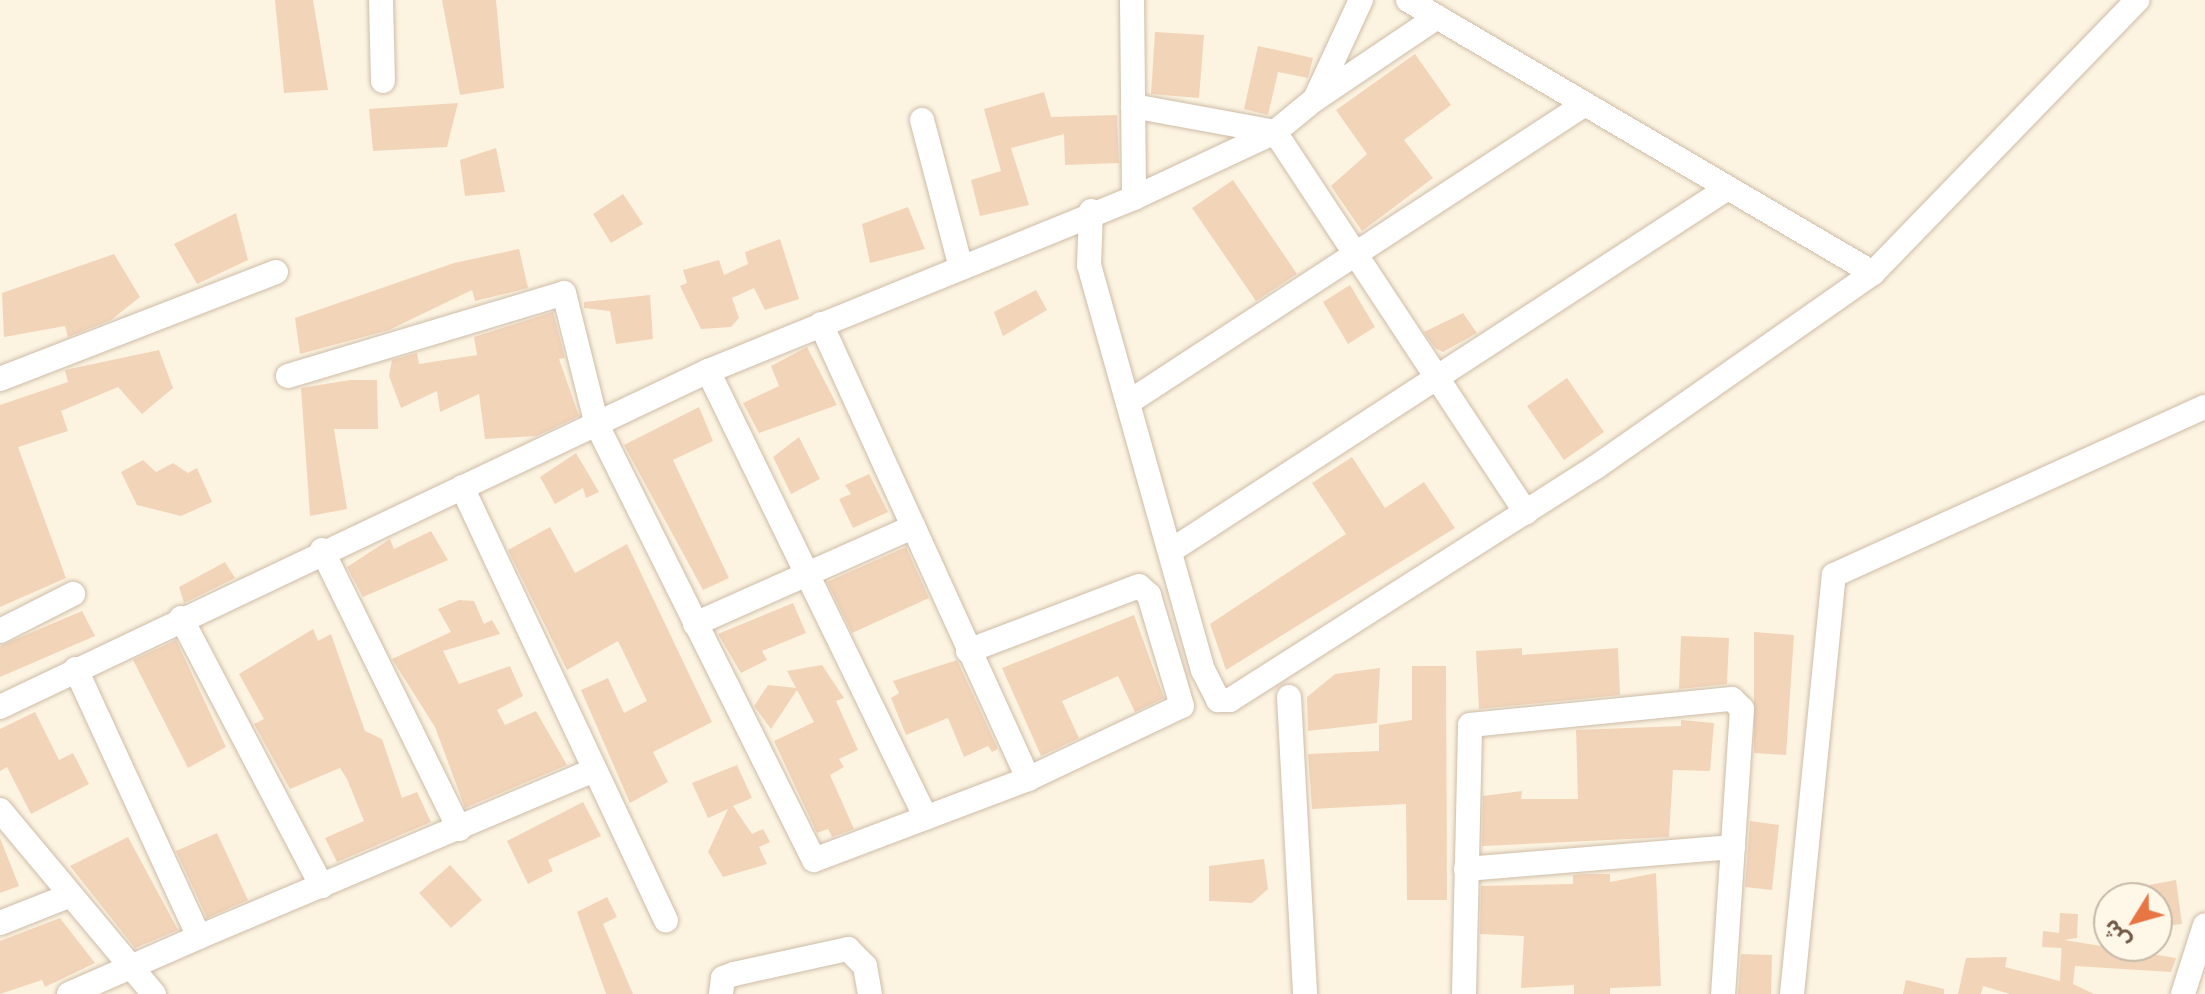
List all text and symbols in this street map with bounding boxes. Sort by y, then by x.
north arrow [2093,882,2173,962]
text: ش [2096,915,2135,955]

